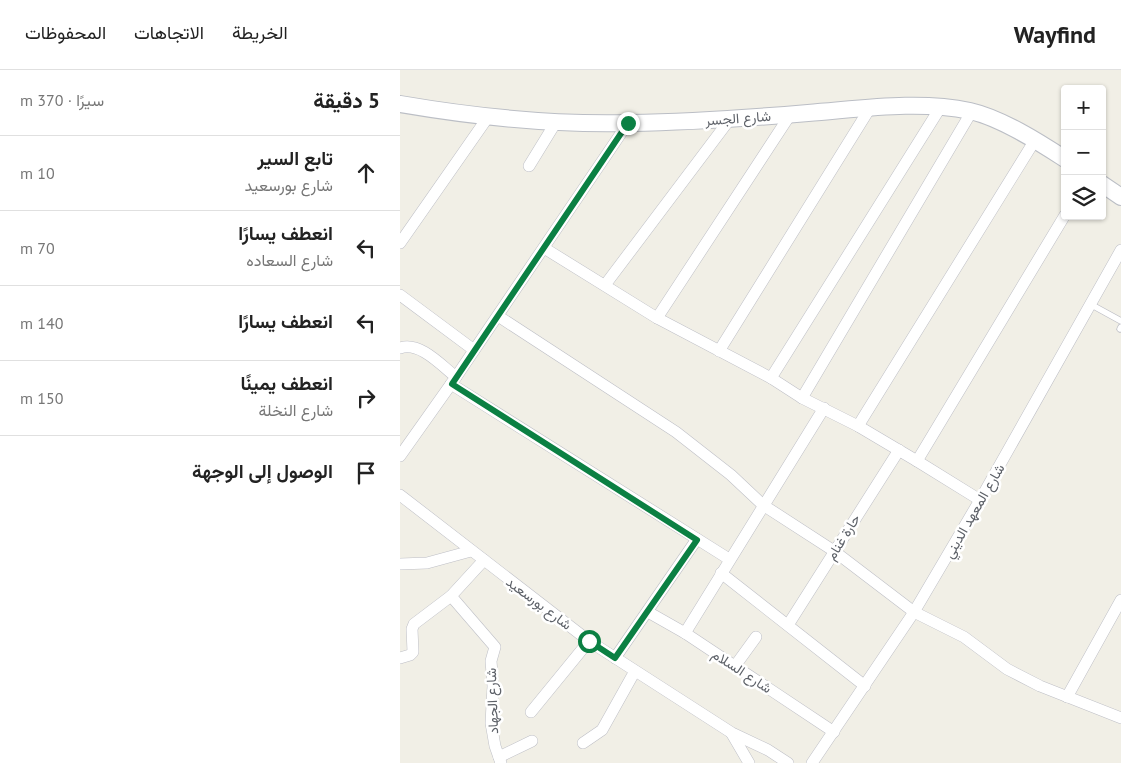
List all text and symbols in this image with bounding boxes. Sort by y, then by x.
text: Wayfind [1014,19,1096,50]
text: المحفوظات [25,21,106,44]
text: الاتجاهات [134,21,204,44]
text: الخريطة [232,21,288,44]
map controls [1061,85,1106,220]
button: + [1061,85,1106,130]
text: 5 دقيقة [313,87,380,114]
text: سيرًا · 370 m [20,90,104,110]
street label: شارع الجسر [703,107,772,131]
route end [617,112,640,135]
button: − [1061,130,1106,175]
text: تابع السير [257,146,333,170]
icon: ahead [352,159,380,187]
text: 10 m [20,163,55,183]
text: شارع بورسعيد [244,175,333,195]
button: layers [1061,175,1106,220]
text: انعطف يسارًا [238,221,333,245]
icon: left [352,234,380,262]
text: 70 m [20,238,55,258]
text: شارع السعاده [246,250,333,270]
text: انعطف يسارًا [238,309,333,333]
icon: left [352,309,380,337]
text: 140 m [20,313,63,333]
text: انعطف يمينًا [241,371,333,395]
icon: right [352,384,380,412]
text: 150 m [20,388,63,408]
text: شارع النخلة [259,400,333,420]
text: الوصول إلى الوجهة [192,459,333,483]
icon: arrive [352,459,380,487]
street label: شارع المعهد الديني [940,460,1011,563]
street label: حارة غنام [822,511,864,563]
street label: شارع بورسعيد [501,572,575,635]
route start [578,630,601,653]
street label: شارع السلام [708,645,775,699]
street label: شارع الجهاد [482,668,504,734]

